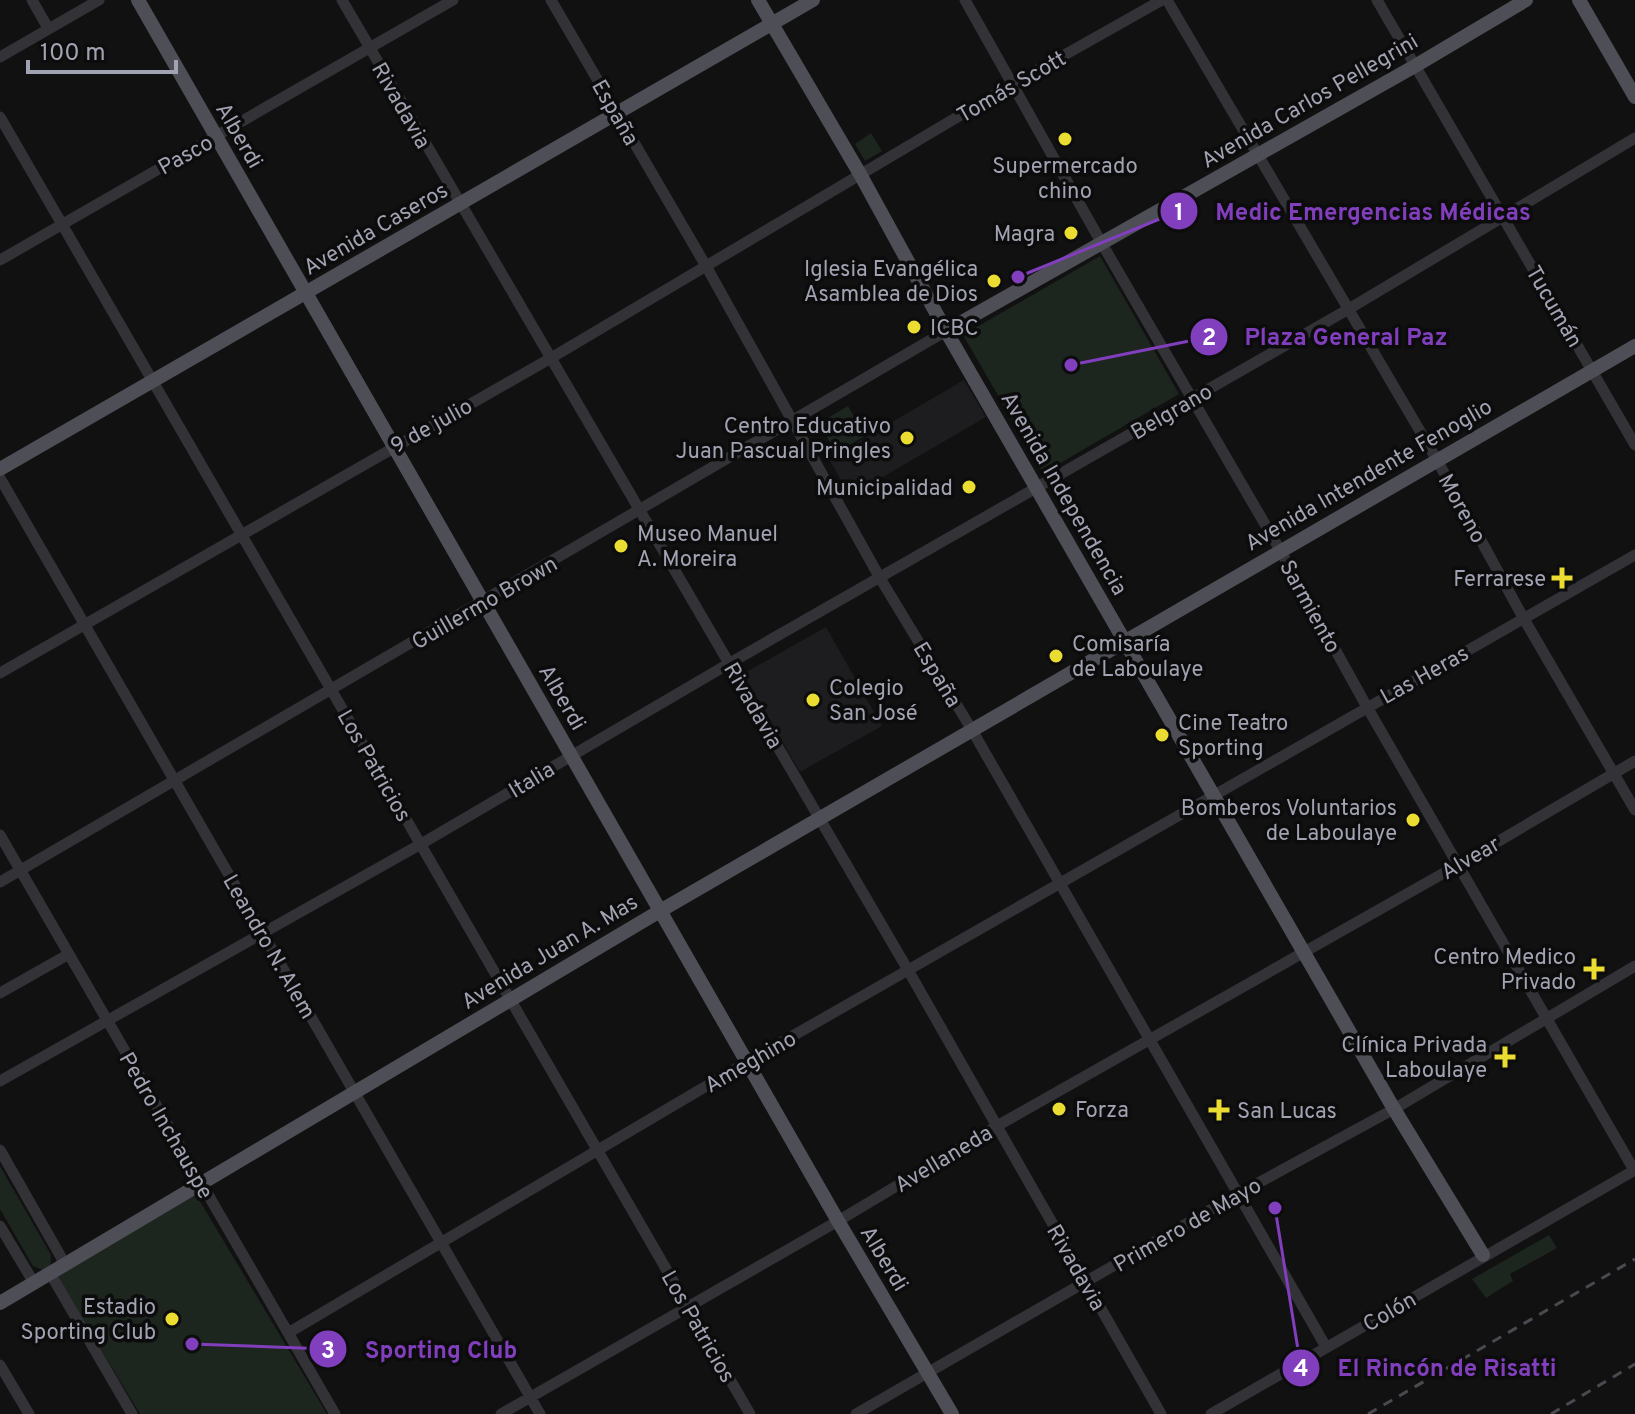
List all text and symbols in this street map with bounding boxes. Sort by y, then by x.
scale bar [28,24,176,74]
street label: Avenida Carlos Pellegrini [1197,29,1424,175]
text: 100 m [40,39,106,69]
street label: Tomás Scott [953,46,1071,130]
street label: Rivadavia [364,58,435,154]
street label: España [584,75,643,151]
street label: Alberdi [208,99,267,174]
street label: Pasco [154,130,218,182]
marker: Supermercado chino [1056,130,1074,148]
place label: Supermercado chino [992,154,1138,206]
street label: Avenida Caseros [299,178,453,282]
callout: Medic Emergencias Médicas [1159,187,1547,235]
text: 1 [1174,199,1184,229]
text: Medic Emergencias Médicas [1215,199,1531,229]
place label: Magra [994,222,1055,249]
marker: Magra [1062,224,1080,242]
place label: Iglesia Evangélica Asamblea de Dios [804,257,978,309]
street label: Tucumán [1519,261,1587,353]
marker: Iglesia Evangélica Asamblea de Dios [985,272,1003,290]
callout: Plaza General Paz [1189,313,1464,361]
place label: ICBC [930,316,979,343]
marker: ICBC [905,318,923,336]
text: 2 [1202,324,1216,354]
text: Plaza General Paz [1245,324,1447,354]
street label: Belgrano [1127,379,1218,447]
street label: Avenida Independencia [994,388,1132,601]
street label: 9 de julio [387,394,478,461]
street label: Avenida Intendente Fenoglio [1241,394,1498,558]
place label: Centro Educativo Juan Pascual Pringles [675,414,891,466]
marker: Centro Educativo Juan Pascual Pringles [898,429,916,447]
street label: Moreno [1431,470,1491,549]
place label: Municipalidad [816,476,953,503]
marker: Municipalidad [960,478,978,496]
place label: Museo Manuel A. Moreira [637,522,778,574]
marker: Museo Manuel A. Moreira [612,537,630,555]
street label: Guillermo Brown [407,551,563,657]
street label: Sarmiento [1272,556,1345,658]
place label: Ferrarese [1453,567,1546,594]
marker: Ferrarese [1553,569,1571,587]
place label: Comisaría de Laboulaye [1072,632,1203,684]
street label: España [906,638,966,713]
street label: Las Heras [1376,641,1474,711]
marker: Comisaría de Laboulaye [1047,647,1065,665]
street label: Rivadavia [716,658,787,754]
street label: Alberdi [531,661,590,736]
place label: Colegio San José [829,676,918,728]
marker: Colegio San José [804,691,822,709]
street label: Los Patricios [330,705,416,827]
place label: Cine Teatro Sporting [1178,711,1288,763]
marker: Cine Teatro Sporting [1153,726,1171,744]
street label: Italia [504,757,560,805]
place label: Bomberos Voluntarios de Laboulaye [1181,796,1397,848]
marker: Bomberos Voluntarios de Laboulaye [1404,811,1422,829]
street label: Alvear [1437,831,1506,887]
street label: Leandro N. Alem [216,870,320,1024]
street label: Avenida Juan A. Mas [457,890,643,1017]
place label: Centro Medico Privado [1433,945,1576,997]
marker: Centro Medico Privado [1583,958,1605,980]
street label: Ameghino [701,1026,802,1100]
place label: Clínica Privada Laboulaye [1341,1033,1487,1085]
marker: Clínica Privada Laboulaye [1494,1046,1516,1068]
street label: Pedro Inchauspe [112,1048,218,1205]
place label: Forza [1075,1098,1129,1125]
marker: San Lucas [1208,1099,1230,1121]
place label: San Lucas [1237,1099,1337,1126]
marker: Forza [1050,1100,1068,1118]
street label: Avellaneda [891,1120,998,1200]
street label: Primero de Mayo [1110,1173,1267,1279]
street label: Rivadavia [1039,1220,1110,1316]
street label: Alberdi [853,1222,913,1297]
street label: Los Patricios [654,1266,740,1388]
street label: Colón [1359,1287,1422,1339]
place label: Estadio Sporting Club [21,1295,156,1347]
marker: Estadio Sporting Club [163,1310,181,1328]
callout: Sporting Club [308,1325,533,1373]
text: 3 [321,1337,335,1367]
text: Sporting Club [365,1337,517,1367]
callout: El Rincón de Risatti [1281,1344,1572,1392]
text: 4 [1293,1355,1309,1385]
text: El Rincón de Risatti [1338,1355,1556,1385]

